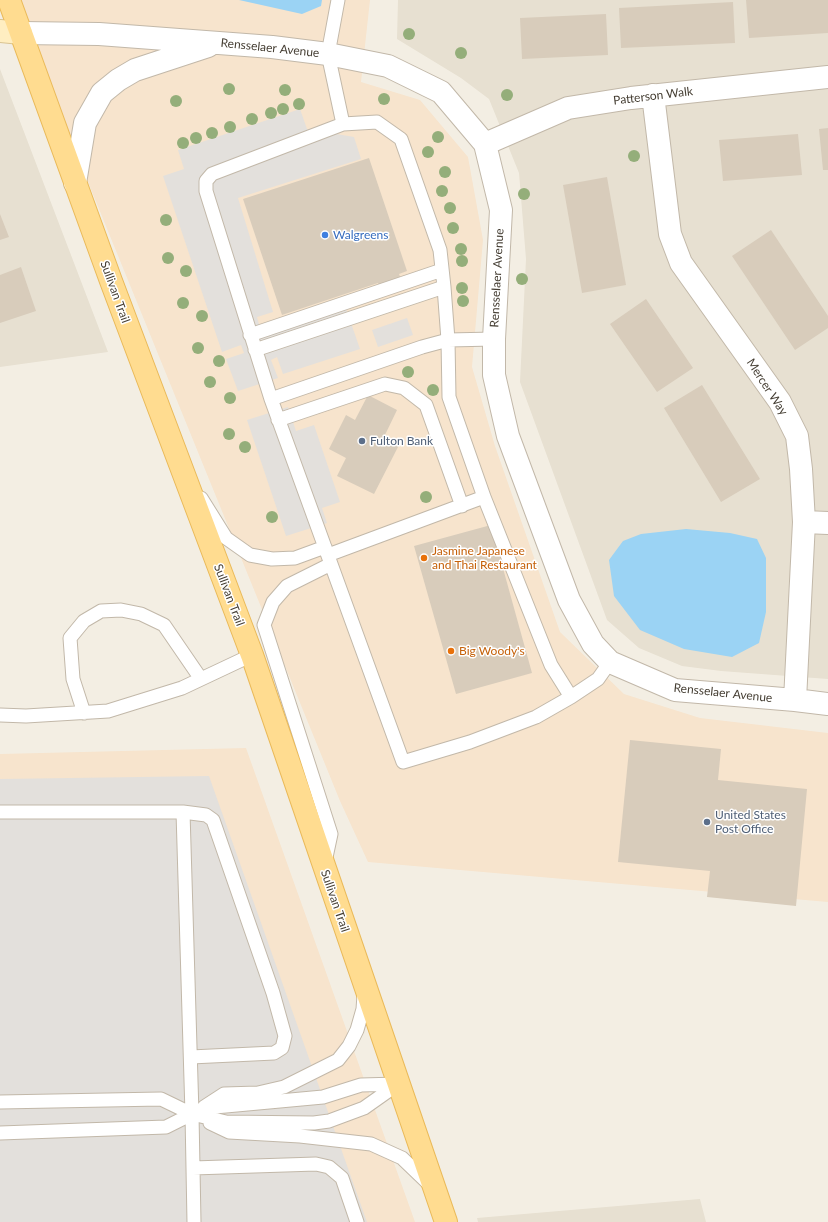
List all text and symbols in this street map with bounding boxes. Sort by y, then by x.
street label: Rensselaer Avenue [220,36,320,60]
street label: Patterson Walk [612,84,694,108]
place label: Walgreens [333,228,388,242]
street label: Rensselaer Avenue [487,228,507,328]
marker: Walgreens [320,230,330,240]
street label: Sullivan Trail [97,259,133,325]
street label: Mercer Way [743,356,791,418]
place label: Fulton Bank [370,434,433,448]
marker: Fulton Bank [357,436,367,446]
place label: Jasmine Japanese and Thai Restaurant [432,544,537,572]
marker: Jasmine Japanese and Thai Restaurant [419,553,429,563]
street label: Sullivan Trail [211,562,247,628]
place label: Big Woody's [459,644,525,658]
marker: Big Woody's [446,646,456,656]
street label: Rensselaer Avenue [673,681,773,705]
place label: United States Post Office [715,808,786,836]
marker: United States Post Office [702,817,712,827]
street label: Sullivan Trail [318,868,352,934]

